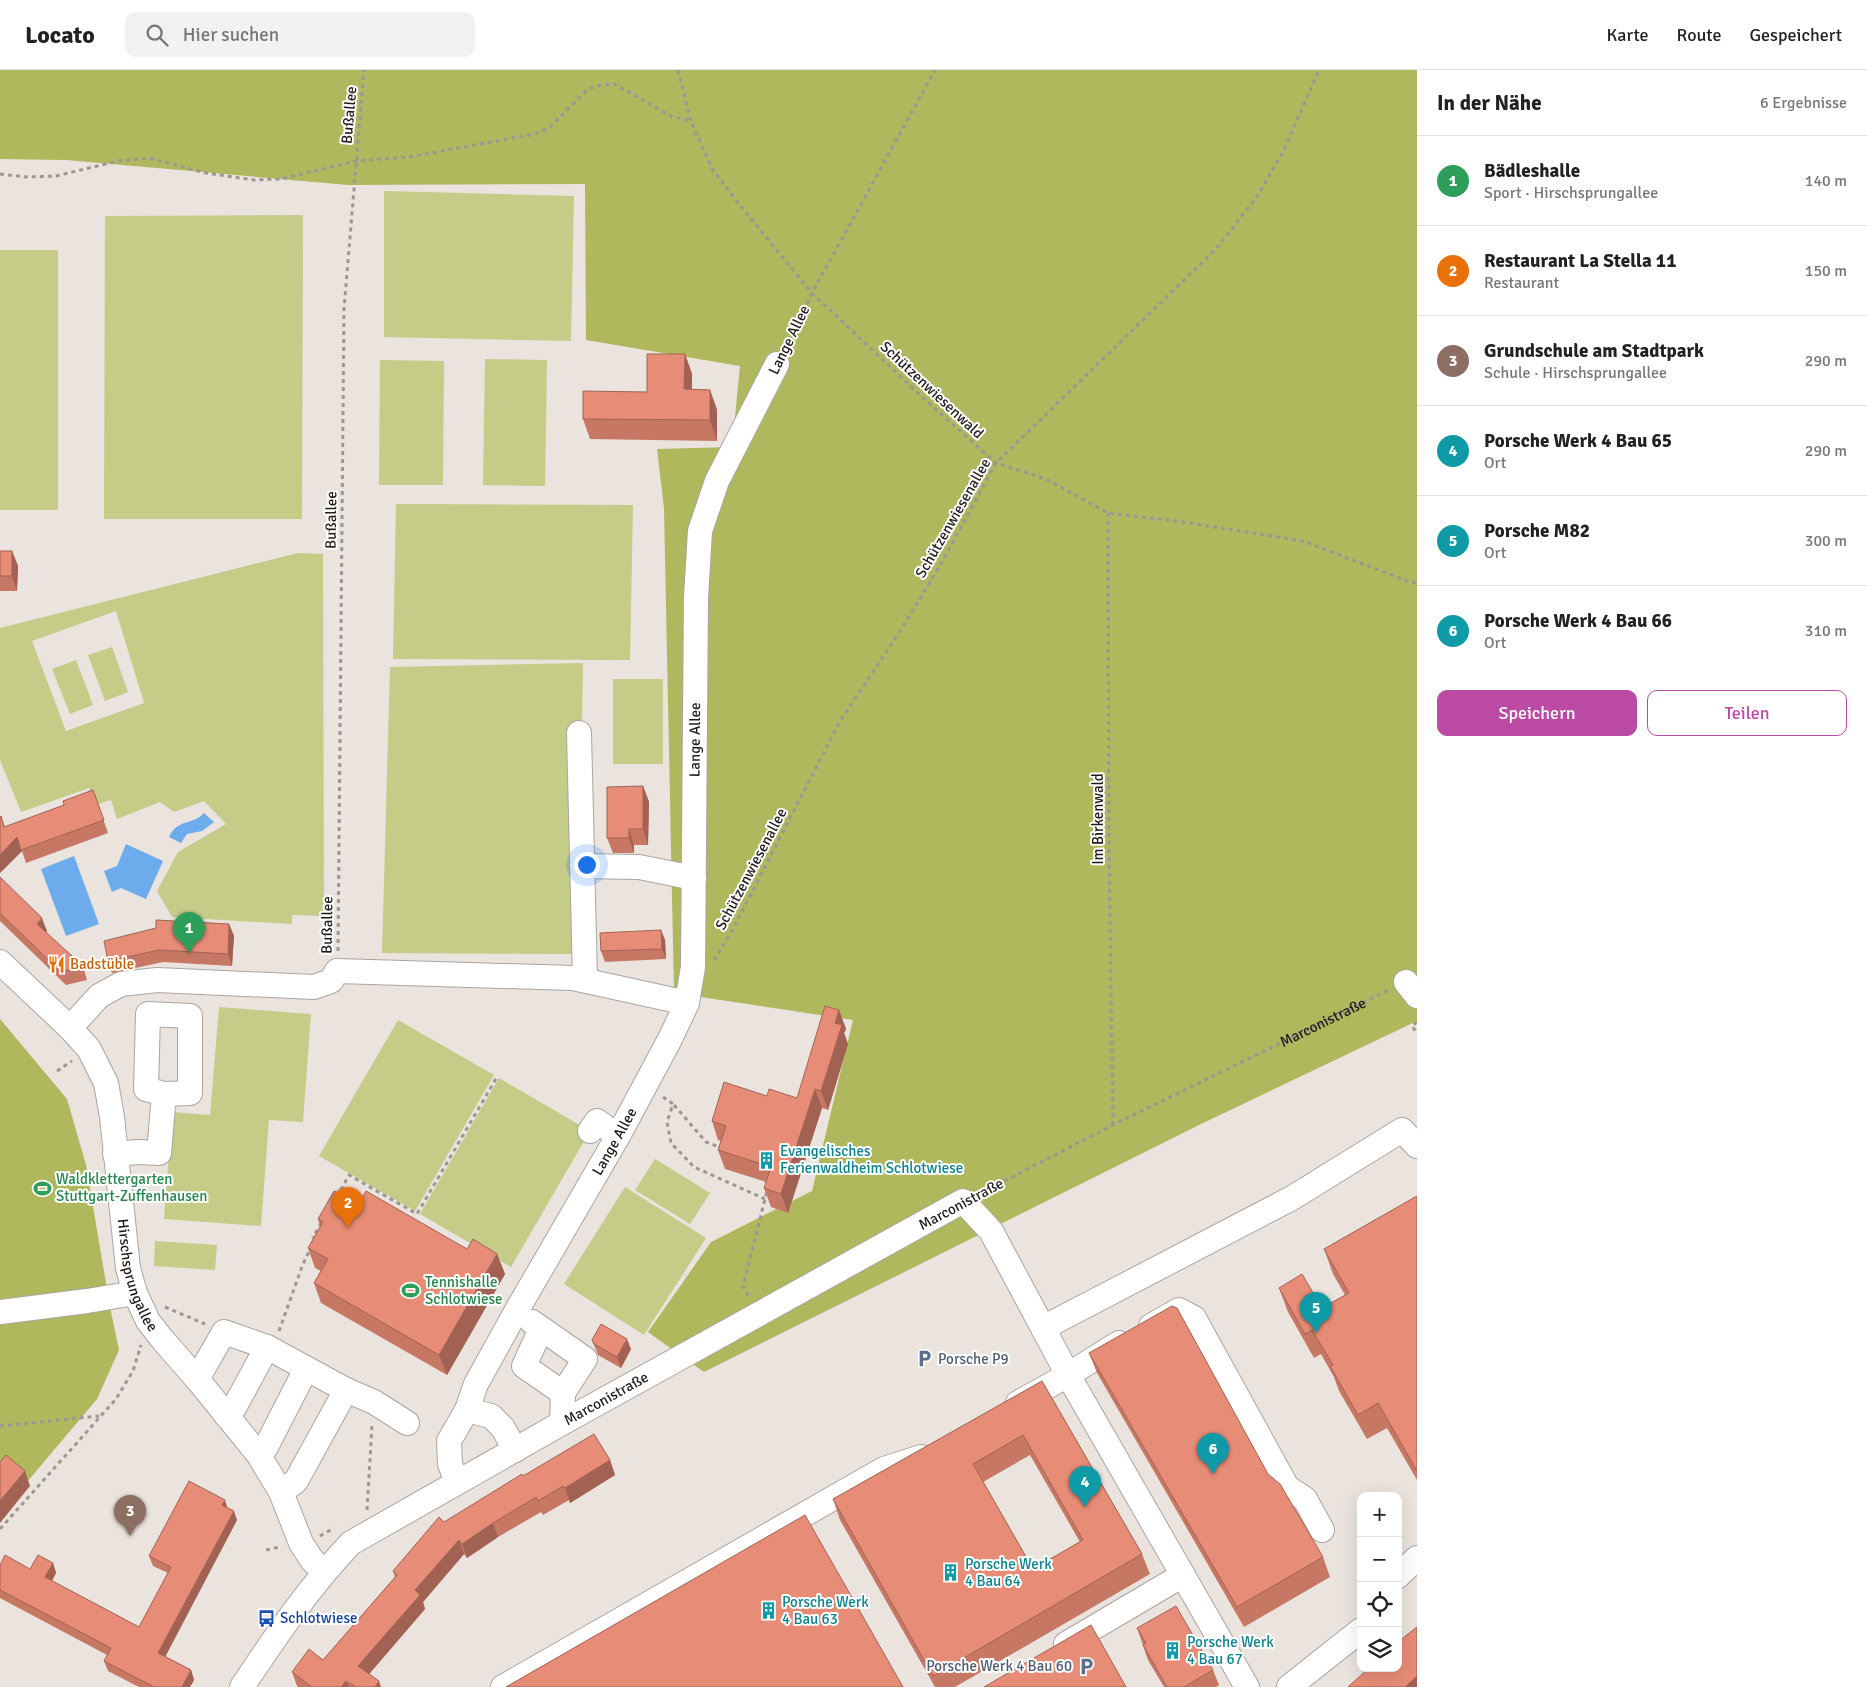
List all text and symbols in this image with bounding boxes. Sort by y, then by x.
search box [125,12,475,57]
text: Locato [25,20,95,50]
icon: search [143,21,171,49]
text: Hier suchen [183,23,279,47]
text: Karte [1607,24,1649,46]
text: Route [1677,24,1722,46]
text: Gespeichert [1750,24,1842,46]
street label: Bußallee [338,85,360,145]
text: In der Nähe [1437,90,1542,116]
text: 6 Ergebnisse [1760,93,1847,113]
text: Bädleshalle [1484,159,1580,183]
text: 1 [1449,171,1457,191]
text: 140 m [1805,171,1847,191]
text: Sport · Hirschsprungallee [1484,183,1658,203]
text: Restaurant La Stella 11 [1484,249,1676,273]
text: 2 [1449,261,1457,281]
text: 150 m [1805,261,1847,281]
text: Restaurant [1484,273,1559,293]
street label: Lange Allee [765,302,813,378]
street label: Schützenwiesenwald [877,338,987,442]
text: Grundschule am Stadtpark [1484,339,1704,363]
text: 3 [1449,351,1457,371]
text: 290 m [1805,351,1847,371]
text: Schule · Hirschsprungallee [1484,363,1667,383]
text: Porsche Werk 4 Bau 65 [1484,429,1672,453]
text: 4 [1449,441,1457,461]
text: 290 m [1805,441,1847,461]
text: Ort [1484,453,1506,473]
street label: Schützenwiesenallee [911,455,995,581]
street label: Bußallee [321,491,341,549]
text: Porsche M82 [1484,519,1590,543]
text: 5 [1449,531,1457,551]
text: 300 m [1805,531,1847,551]
text: Ort [1484,543,1506,563]
text: Porsche Werk 4 Bau 66 [1484,609,1672,633]
text: 6 [1449,621,1457,641]
text: 310 m [1805,621,1847,641]
text: Ort [1484,633,1506,653]
button: Speichern [1437,690,1637,736]
button: Teilen [1647,690,1847,736]
street label: Lange Allee [686,702,704,777]
street label: Im Birkenwald [1089,773,1107,865]
street label: Schützenwiesenallee [711,805,791,933]
your location [574,852,600,878]
street label: Bußallee [317,896,337,954]
pin: 1 [173,912,205,953]
restaurant icon: Badstüble [46,954,66,974]
place label: Badstüble [70,955,134,973]
street label: Marconistraße [1277,994,1369,1051]
street label: Lange Allee [588,1104,641,1178]
place label: Evangelisches Ferienwaldheim Schlotwiese [780,1142,963,1177]
building icon: Evangelisches Ferienwaldheim Schlotwiese [756,1150,776,1170]
place label: Waldklettergarten Stuttgart-Zuffenhausen [56,1170,207,1205]
street label: Marconistraße [915,1174,1007,1234]
sports icon: Waldklettergarten Stuttgart-Zuffenhausen [32,1178,52,1198]
pin: 2 [332,1187,364,1228]
street label: Hirschsprungallee [114,1218,162,1335]
place label: Tennishalle Schlotwiese [425,1273,503,1308]
sports icon: Tennishalle Schlotwiese [401,1281,421,1301]
pin: 5 [1300,1292,1332,1333]
parking icon: Porsche P9 [914,1349,934,1369]
place label: Porsche P9 [938,1350,1009,1368]
street label: Marconistraße [561,1368,652,1429]
pin: 6 [1197,1433,1229,1474]
pin: 4 [1069,1466,1101,1507]
map controls [1357,1492,1402,1672]
button: + [1357,1492,1402,1537]
pin: 3 [114,1495,146,1536]
button: − [1357,1537,1402,1582]
place label: Porsche Werk 4 Bau 64 [965,1555,1052,1590]
building icon: Porsche Werk 4 Bau 64 [941,1563,961,1583]
button: locate [1357,1582,1402,1627]
place label: Porsche Werk 4 Bau 63 [782,1593,869,1628]
building icon: Porsche Werk 4 Bau 63 [758,1601,778,1621]
bus stop icon: Schlotwiese [256,1608,276,1628]
place label: Schlotwiese [280,1609,358,1627]
button: layers [1357,1627,1402,1672]
place label: Porsche Werk 4 Bau 67 [1187,1633,1274,1668]
building icon: Porsche Werk 4 Bau 67 [1163,1641,1183,1661]
parking icon: Porsche Werk 4 Bau 60 [1076,1656,1096,1676]
place label: Porsche Werk 4 Bau 60 [926,1657,1072,1675]

